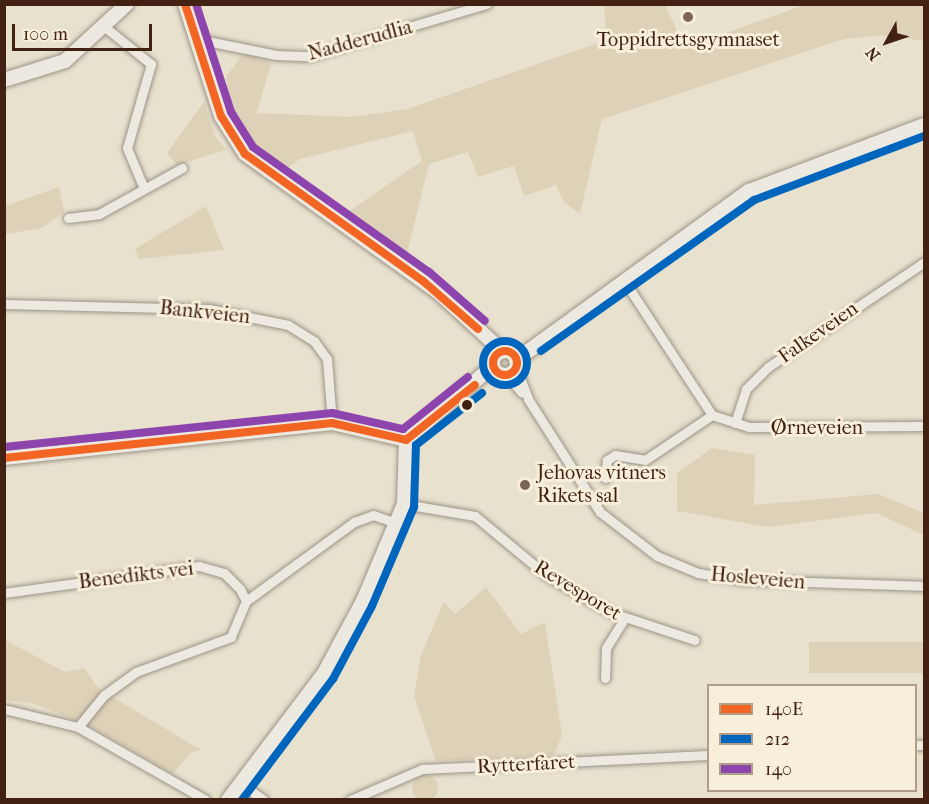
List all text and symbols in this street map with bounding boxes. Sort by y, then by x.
marker: Toppidrettsgymnaset [681,10,695,24]
scale bar [15,12,154,50]
north arrow [857,12,917,72]
street label: Nadderudlia [305,15,415,65]
text: 100 m [23,24,68,45]
place label: Toppidrettsgymnaset [596,27,780,51]
text: N [862,43,884,65]
street label: Bankveien [159,295,251,329]
street label: Falkeveien [773,296,863,368]
unlabelled marker [461,399,473,411]
street label: Ørneveien [771,415,863,439]
place label: Jehovas vitners Rikets sal [537,461,666,508]
marker: Jehovas vitners Rikets sal [518,478,532,492]
street label: Revesporet [530,555,626,625]
street label: Benedikts vei [77,556,195,594]
street label: Hosleveien [710,562,806,594]
legend [707,684,917,792]
text: 140E [765,699,803,720]
text: 212 [765,729,790,750]
street label: Rytterfaret [476,749,576,779]
text: 140 [765,759,792,780]

